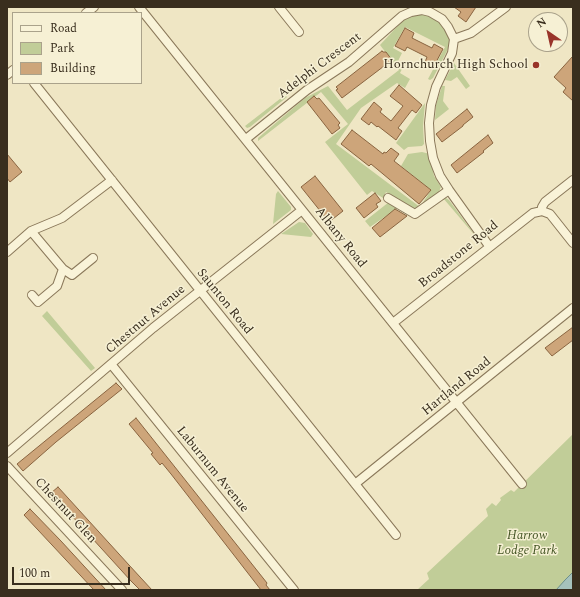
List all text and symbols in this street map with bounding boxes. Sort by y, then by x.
legend [12,12,142,84]
north arrow [528,12,568,52]
text: N [533,13,550,32]
text: Road [50,19,77,38]
street label: Adelphi Crescent [275,30,365,102]
text: Park [50,39,75,58]
place label: Hornchurch High School [383,57,528,73]
text: Building [50,59,96,78]
marker: Hornchurch High School [531,60,541,70]
street label: Albany Road [311,205,369,271]
street label: Broadstone Road [416,218,502,292]
street label: Saunton Road [193,266,255,338]
street label: Chestnut Avenue [103,282,189,358]
street label: Hartland Road [419,354,495,420]
street label: Laburnum Avenue [172,424,252,516]
street label: Chestnut Glen [31,475,99,547]
park label: Harrow Lodge Park [497,528,557,559]
scale bar [14,559,132,585]
text: 100 m [19,564,50,583]

